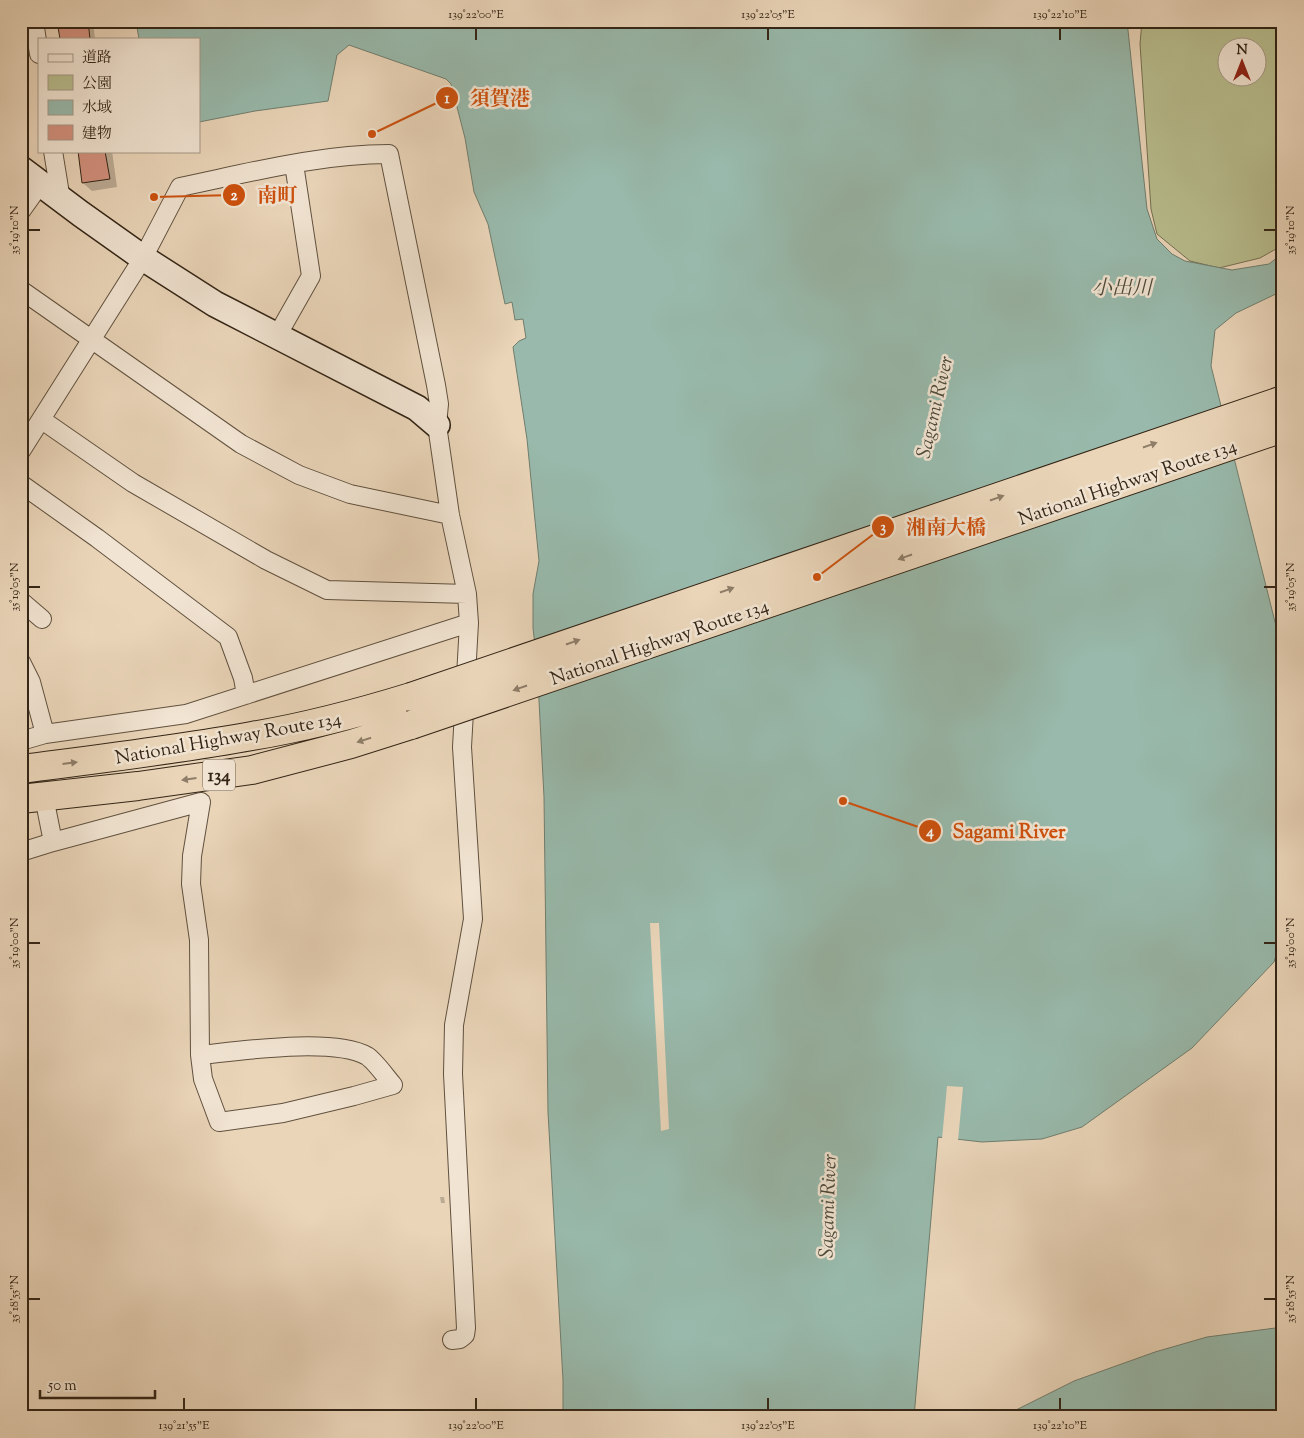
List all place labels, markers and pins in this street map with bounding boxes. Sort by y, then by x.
callout: 須賀港 [435,81,540,116]
callout: 南町 [222,177,307,212]
callout: 湘南大橋 [871,509,996,544]
callout: Sagami River [917,814,1075,849]

